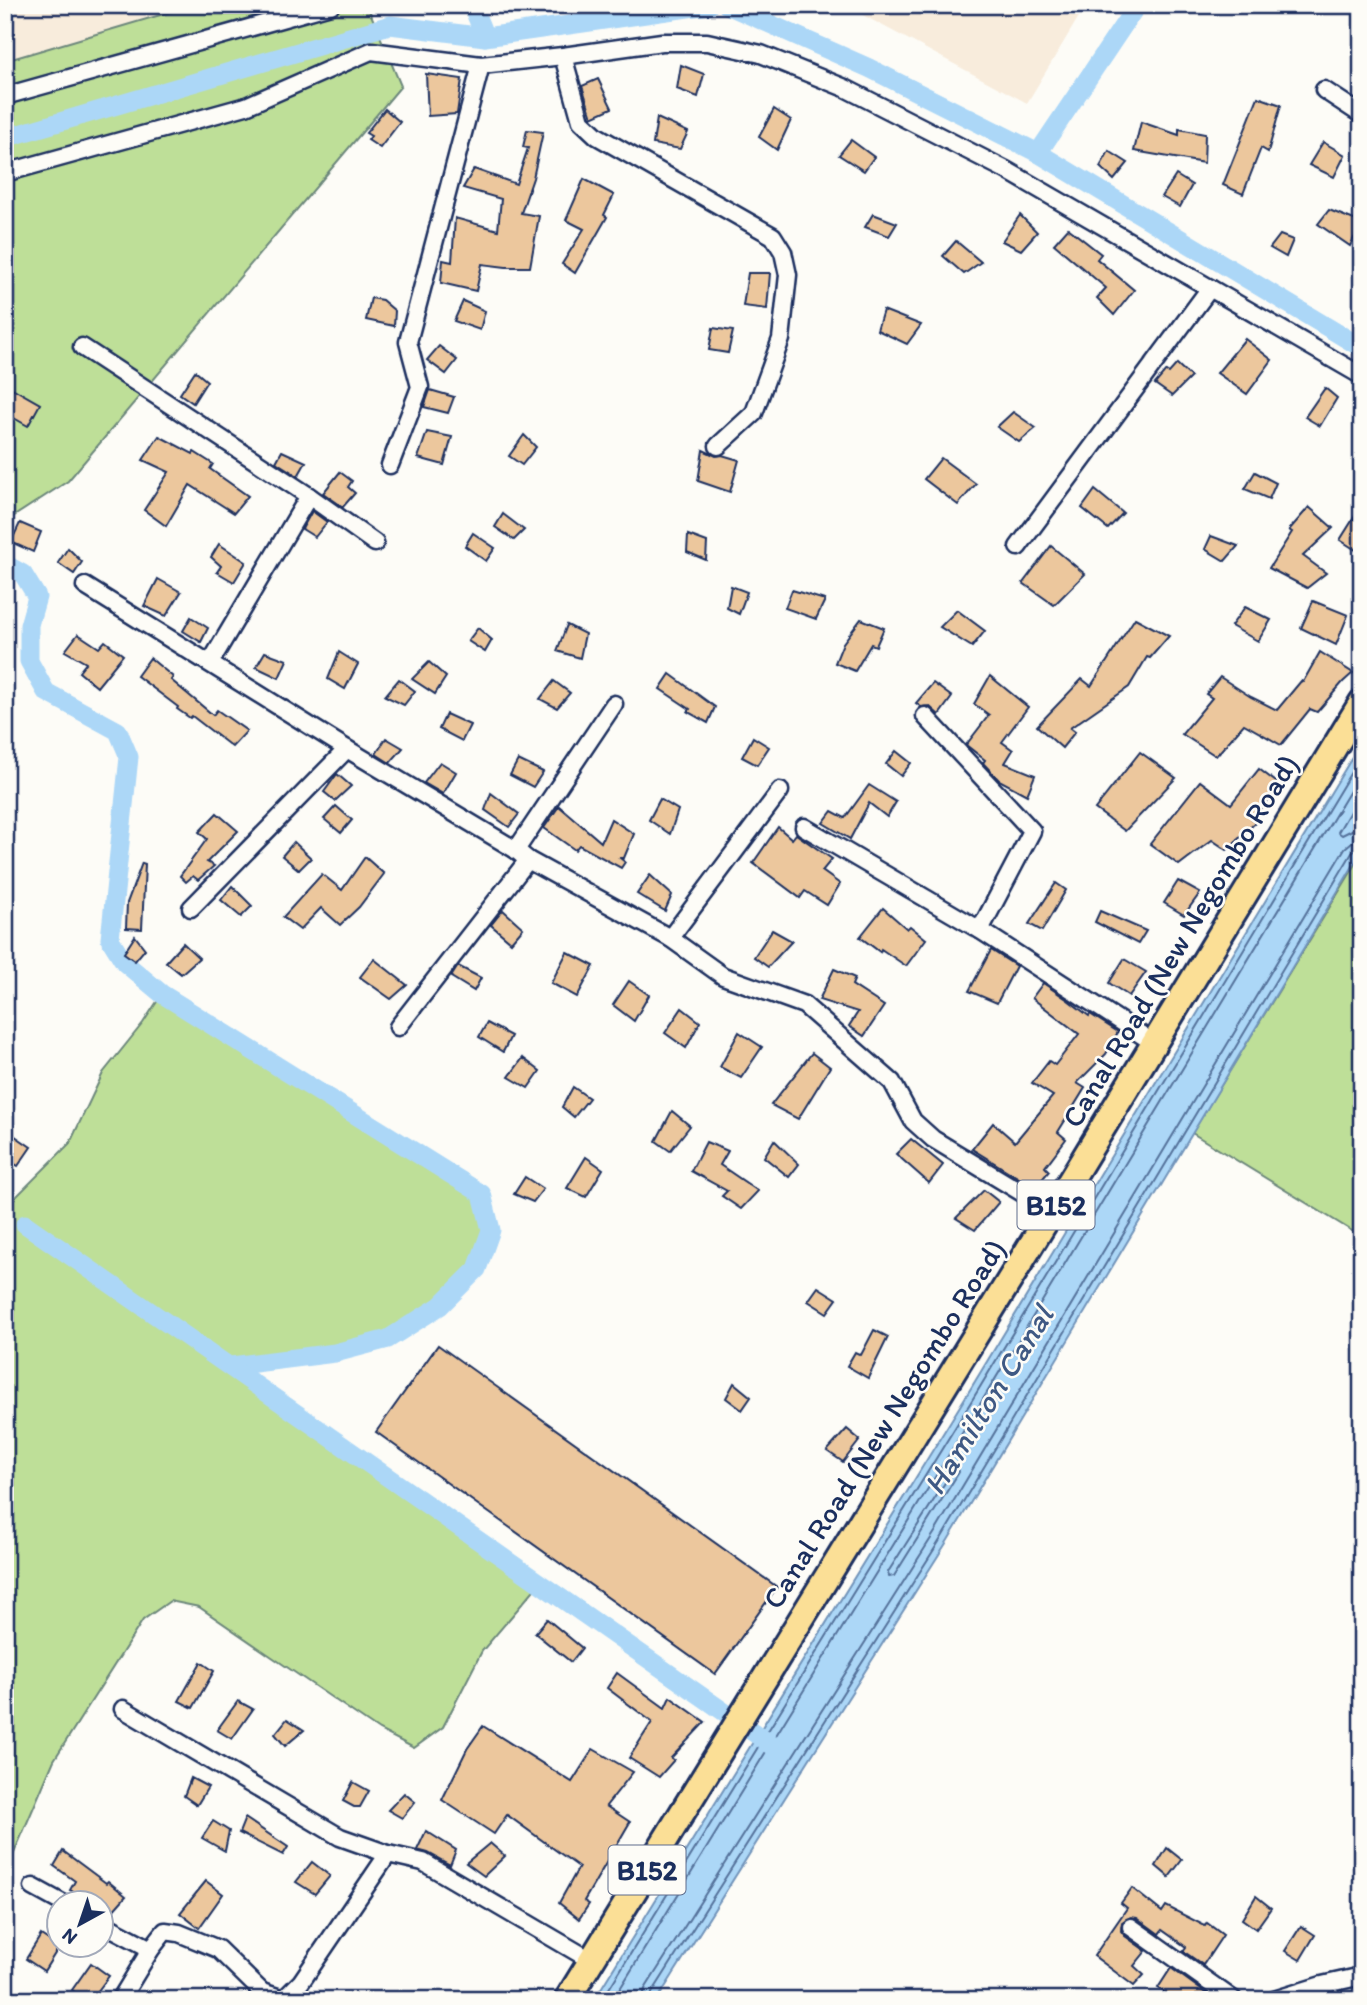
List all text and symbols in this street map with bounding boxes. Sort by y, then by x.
street label: Canal Road (New Negombo Road) [1053,747,1306,1134]
road number: B152 [1018,1180,1094,1230]
street label: Canal Road (New Negombo Road) [754,1232,1013,1615]
water label: Hamilton Canal [915,1297,1062,1502]
road number: B152 [608,1846,686,1895]
north arrow [46,1890,116,1960]
text: N [57,1924,82,1950]

